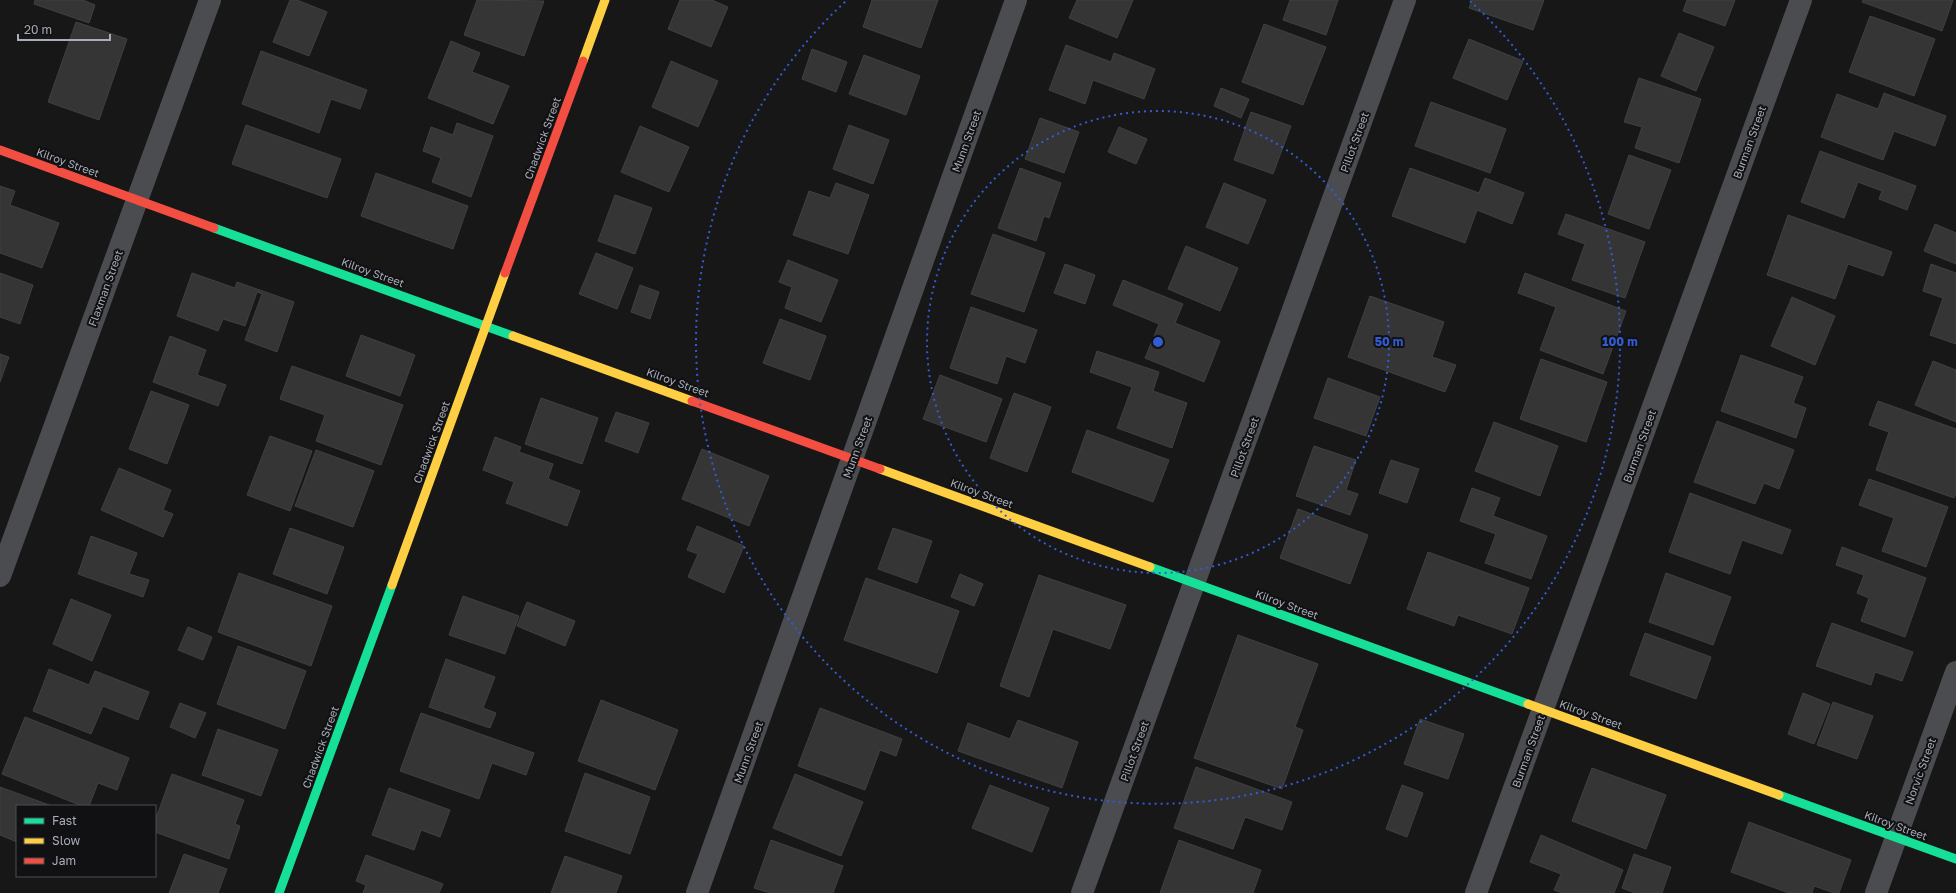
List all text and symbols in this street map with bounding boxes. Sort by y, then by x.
scale bar [18,16,110,42]
text: 20 m [24,22,52,37]
street label: Chadwick Street [521,95,563,181]
street label: Burman Street [1730,104,1768,180]
street label: Munn Street [949,108,983,174]
street label: Pillot Street [1337,110,1371,174]
street label: Kilroy Street [35,145,101,179]
street label: Flaxman Street [85,248,125,328]
street label: Kilroy Street [340,255,406,289]
text: 50 m [1375,334,1403,349]
text: 100 m [1602,334,1638,349]
centre of rings [1151,335,1165,349]
street label: Kilroy Street [645,365,711,399]
street label: Chadwick Street [410,399,452,485]
street label: Burman Street [1620,408,1658,484]
street label: Munn Street [840,414,874,480]
street label: Pillot Street [1227,415,1261,479]
street label: Kilroy Street [949,476,1015,510]
street label: Kilroy Street [1254,587,1320,621]
street label: Kilroy Street [1558,697,1624,731]
street label: Chadwick Street [299,704,341,790]
street label: Burman Street [1509,713,1547,789]
street label: Munn Street [731,719,765,785]
street label: Pillot Street [1117,719,1151,783]
street label: Norvic Street [1902,736,1938,806]
legend [16,805,156,877]
street label: Kilroy Street [1863,808,1929,842]
text: Fast [52,813,77,828]
text: Slow [52,833,80,848]
text: Jam [52,853,76,868]

